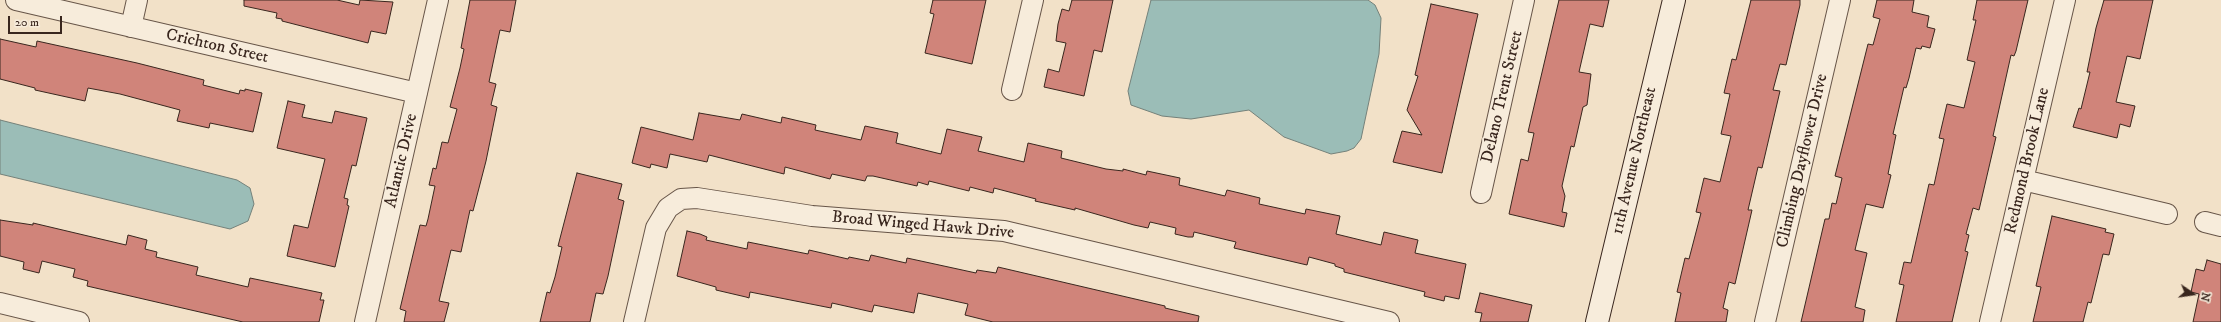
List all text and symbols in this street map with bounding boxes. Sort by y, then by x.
scale bar [10,8,64,34]
text: 20 m [15,15,39,30]
street label: Crichton Street [164,25,270,69]
street label: Delano Trent Street [1478,29,1528,165]
street label: Climbing Dayflower Drive [1773,72,1833,250]
street label: 11th Avenue Northeast [1608,85,1662,237]
street label: Redmond Brook Lane [2001,86,2055,236]
street label: Atlantic Drive [381,112,423,210]
street label: Broad Winged Hawk Drive [831,208,1015,244]
north arrow [2173,274,2213,314]
text: N [2197,291,2213,303]

